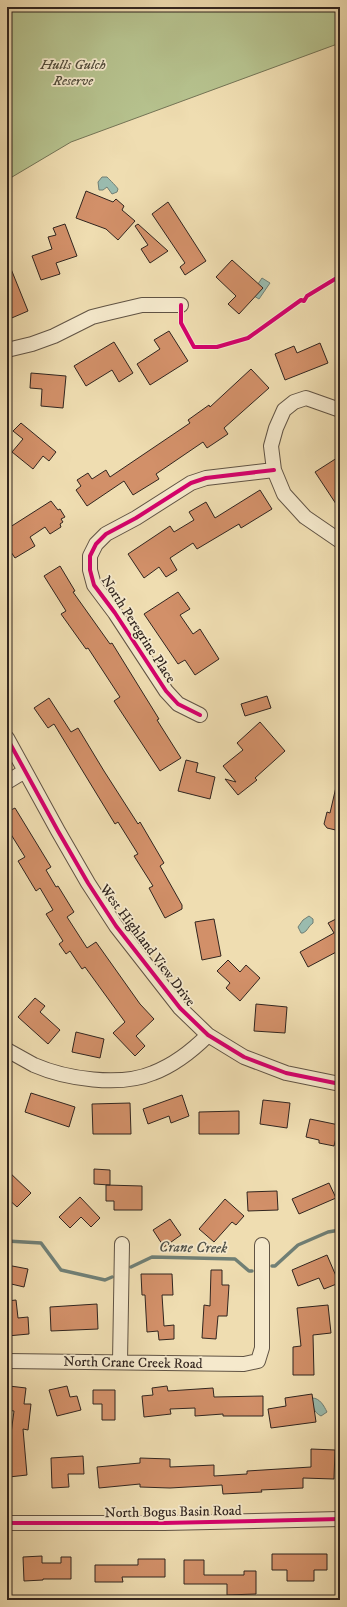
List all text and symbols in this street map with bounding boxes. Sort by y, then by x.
park label: Hulls Gulch Reserve [39,56,106,90]
street label: North Peregrine Place [97,572,180,687]
street label: West Highland View Drive [95,880,199,1010]
water label: Crane Creek [159,1237,228,1258]
street label: North Crane Creek Road [63,1353,203,1373]
street label: North Bogus Basin Road [104,1502,242,1522]

